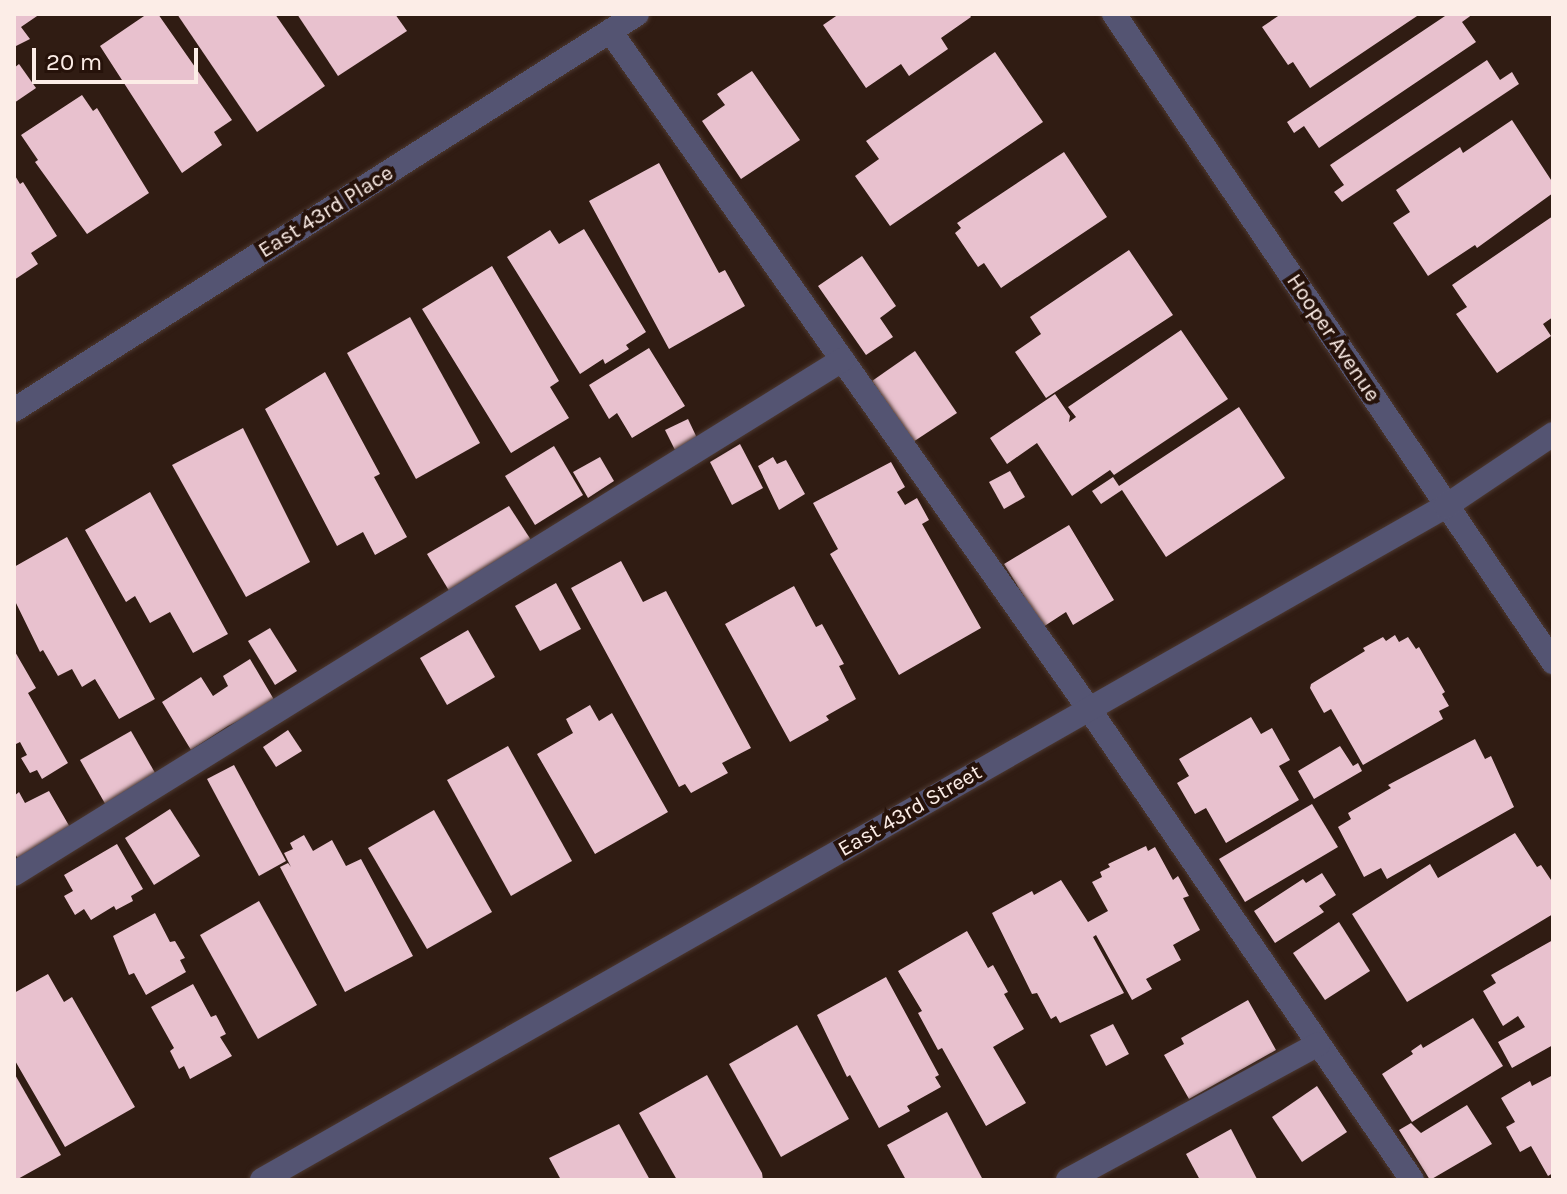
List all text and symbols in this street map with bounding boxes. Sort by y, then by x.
scale bar [36,32,202,82]
text: 20 m [46,48,102,76]
street label: East 43rd Place [254,160,398,264]
street label: Hooper Avenue [1281,269,1385,407]
street label: East 43rd Street [834,759,986,863]

